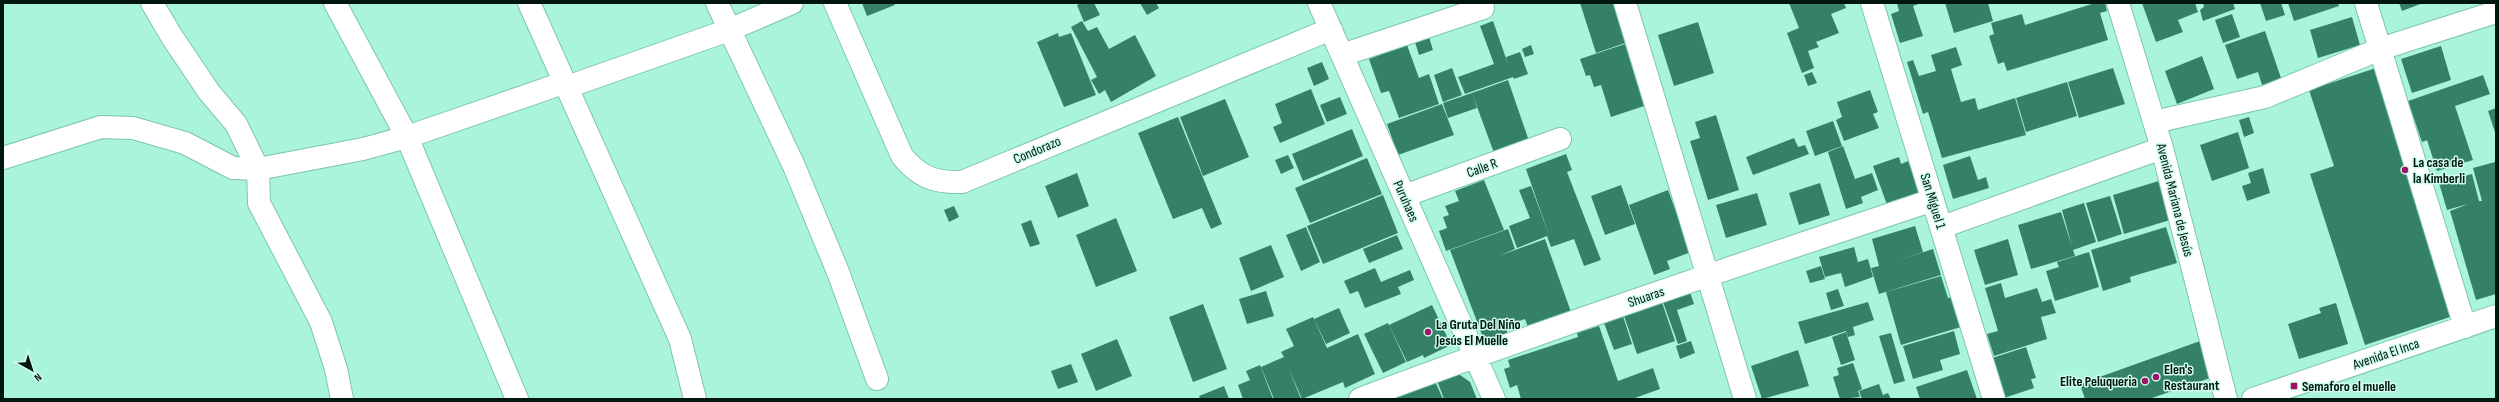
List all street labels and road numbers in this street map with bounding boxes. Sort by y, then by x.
street label: Condorazo [1011,132,1063,168]
street label: Avenida Mariana de Jesús [2152,141,2197,258]
street label: Calle R [1464,154,1500,181]
street label: San Miguel 1 [1916,171,1950,231]
street label: Puruhaes [1389,178,1423,224]
street label: Shuaras [1626,283,1666,311]
street label: Avenida El Inca [2350,335,2421,374]

